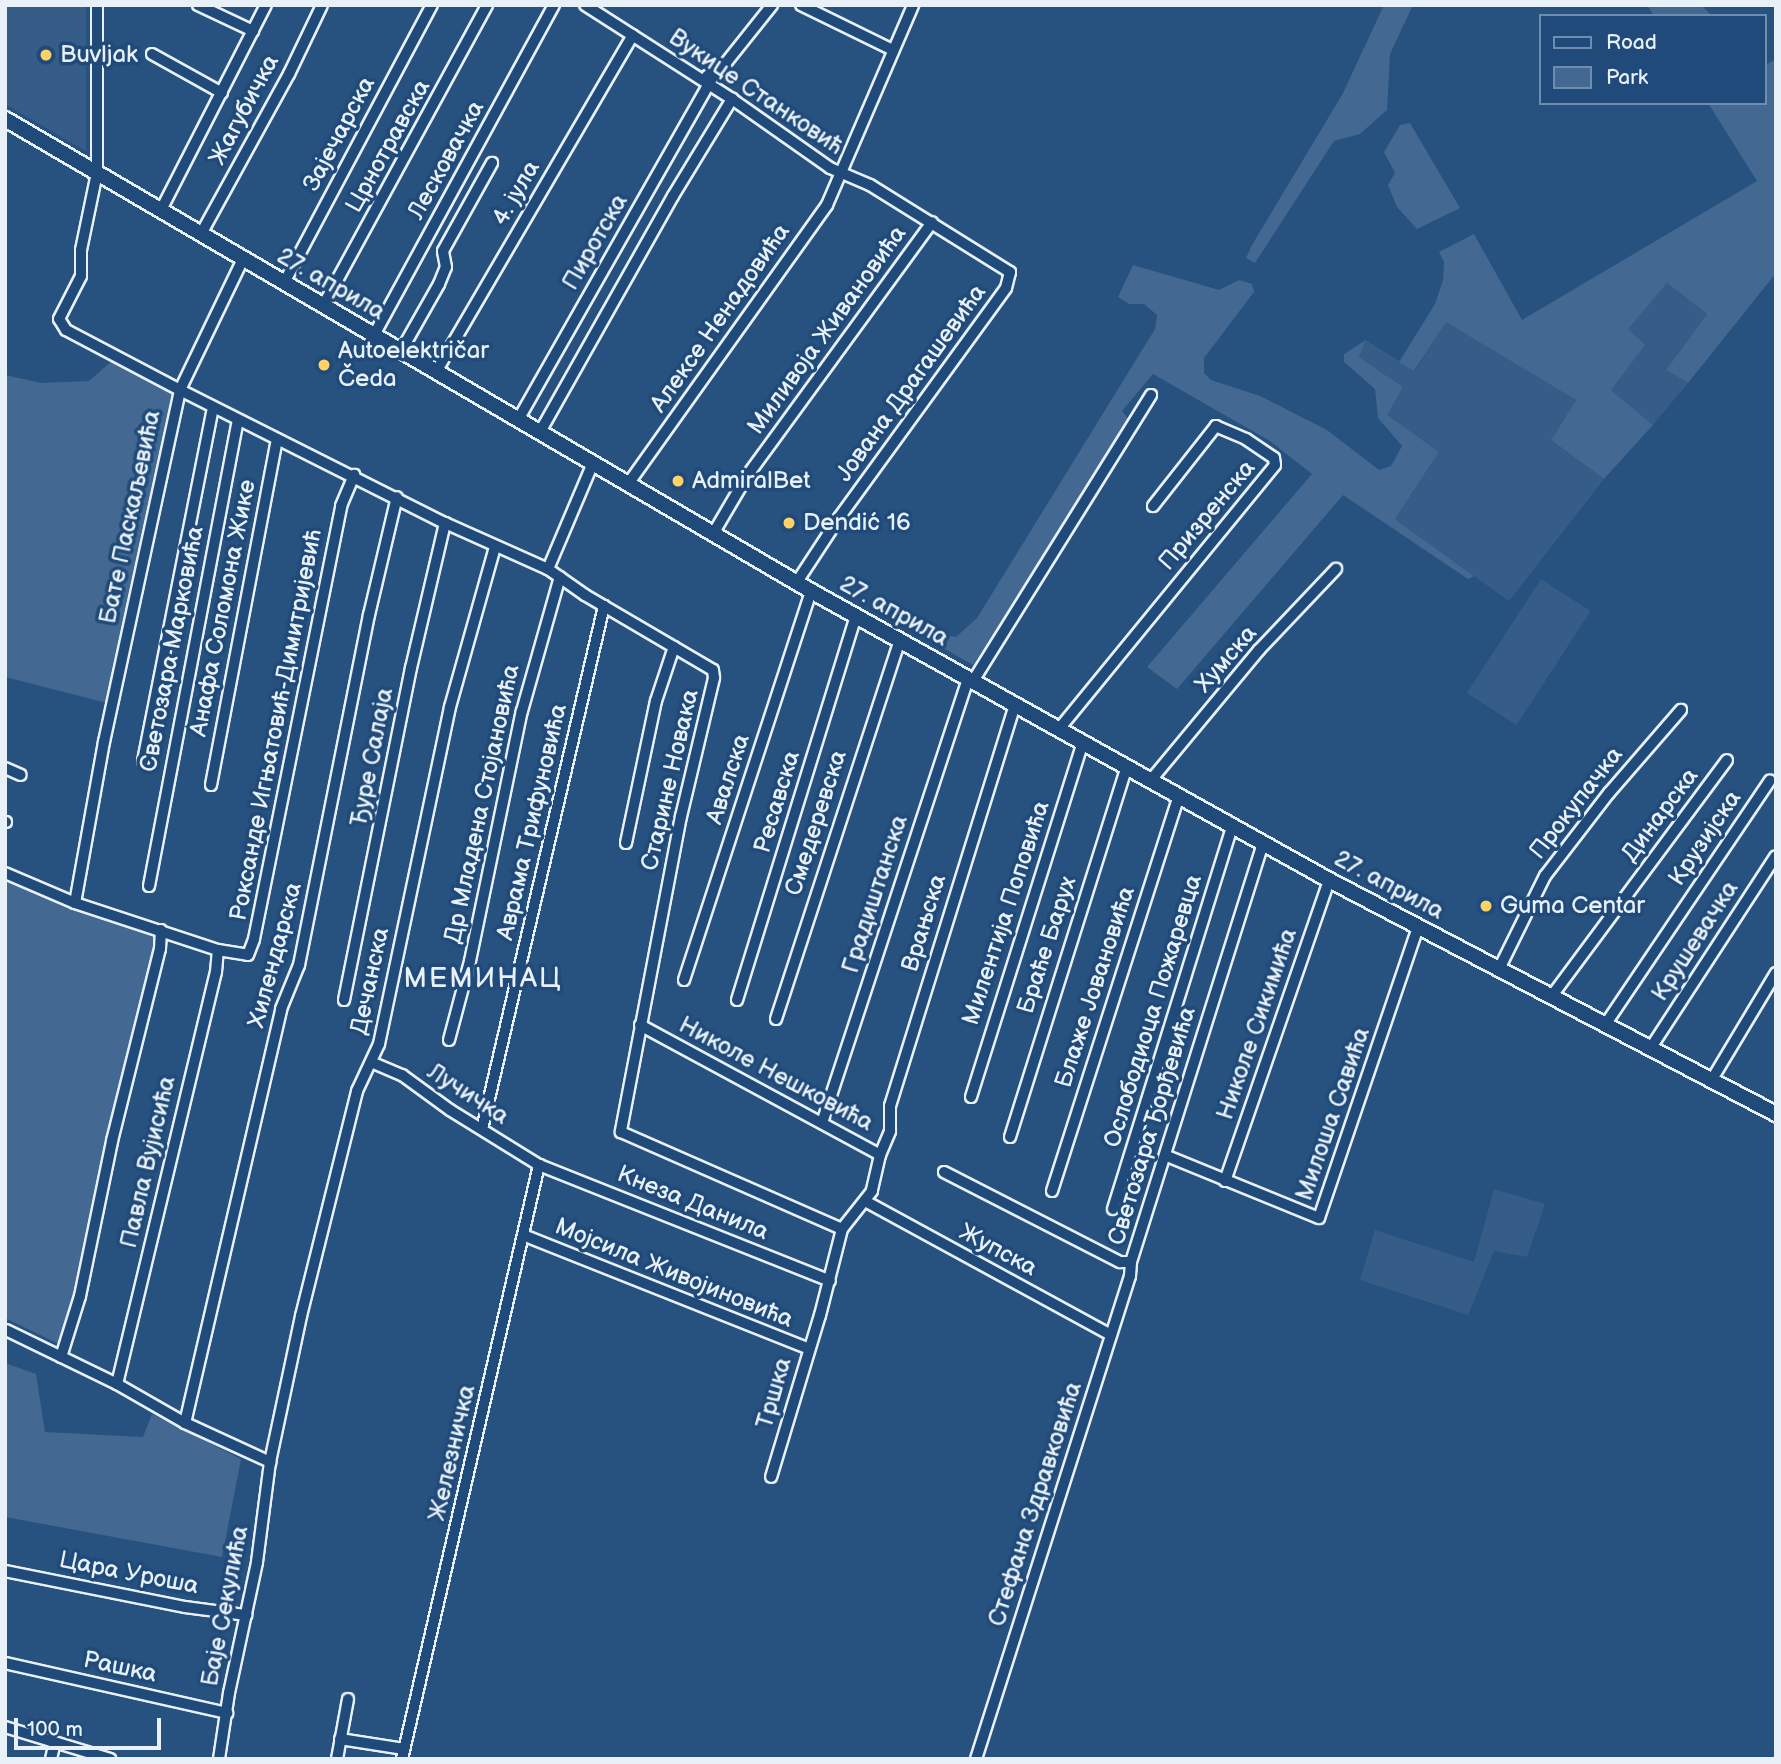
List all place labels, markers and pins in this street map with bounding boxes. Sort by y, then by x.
place label: Buvljak [60,41,138,69]
marker: Buvljak [38,47,54,63]
place label: Autoelektričar Čeda [338,337,489,393]
marker: Autoelektričar Čeda [316,357,332,373]
place label: AdmiralBet [692,467,811,495]
marker: AdmiralBet [670,473,686,489]
place label: Dendić 16 [803,509,911,537]
marker: Dendić 16 [781,515,797,531]
place label: Guma Centar [1500,892,1645,920]
marker: Guma Centar [1478,898,1494,914]

